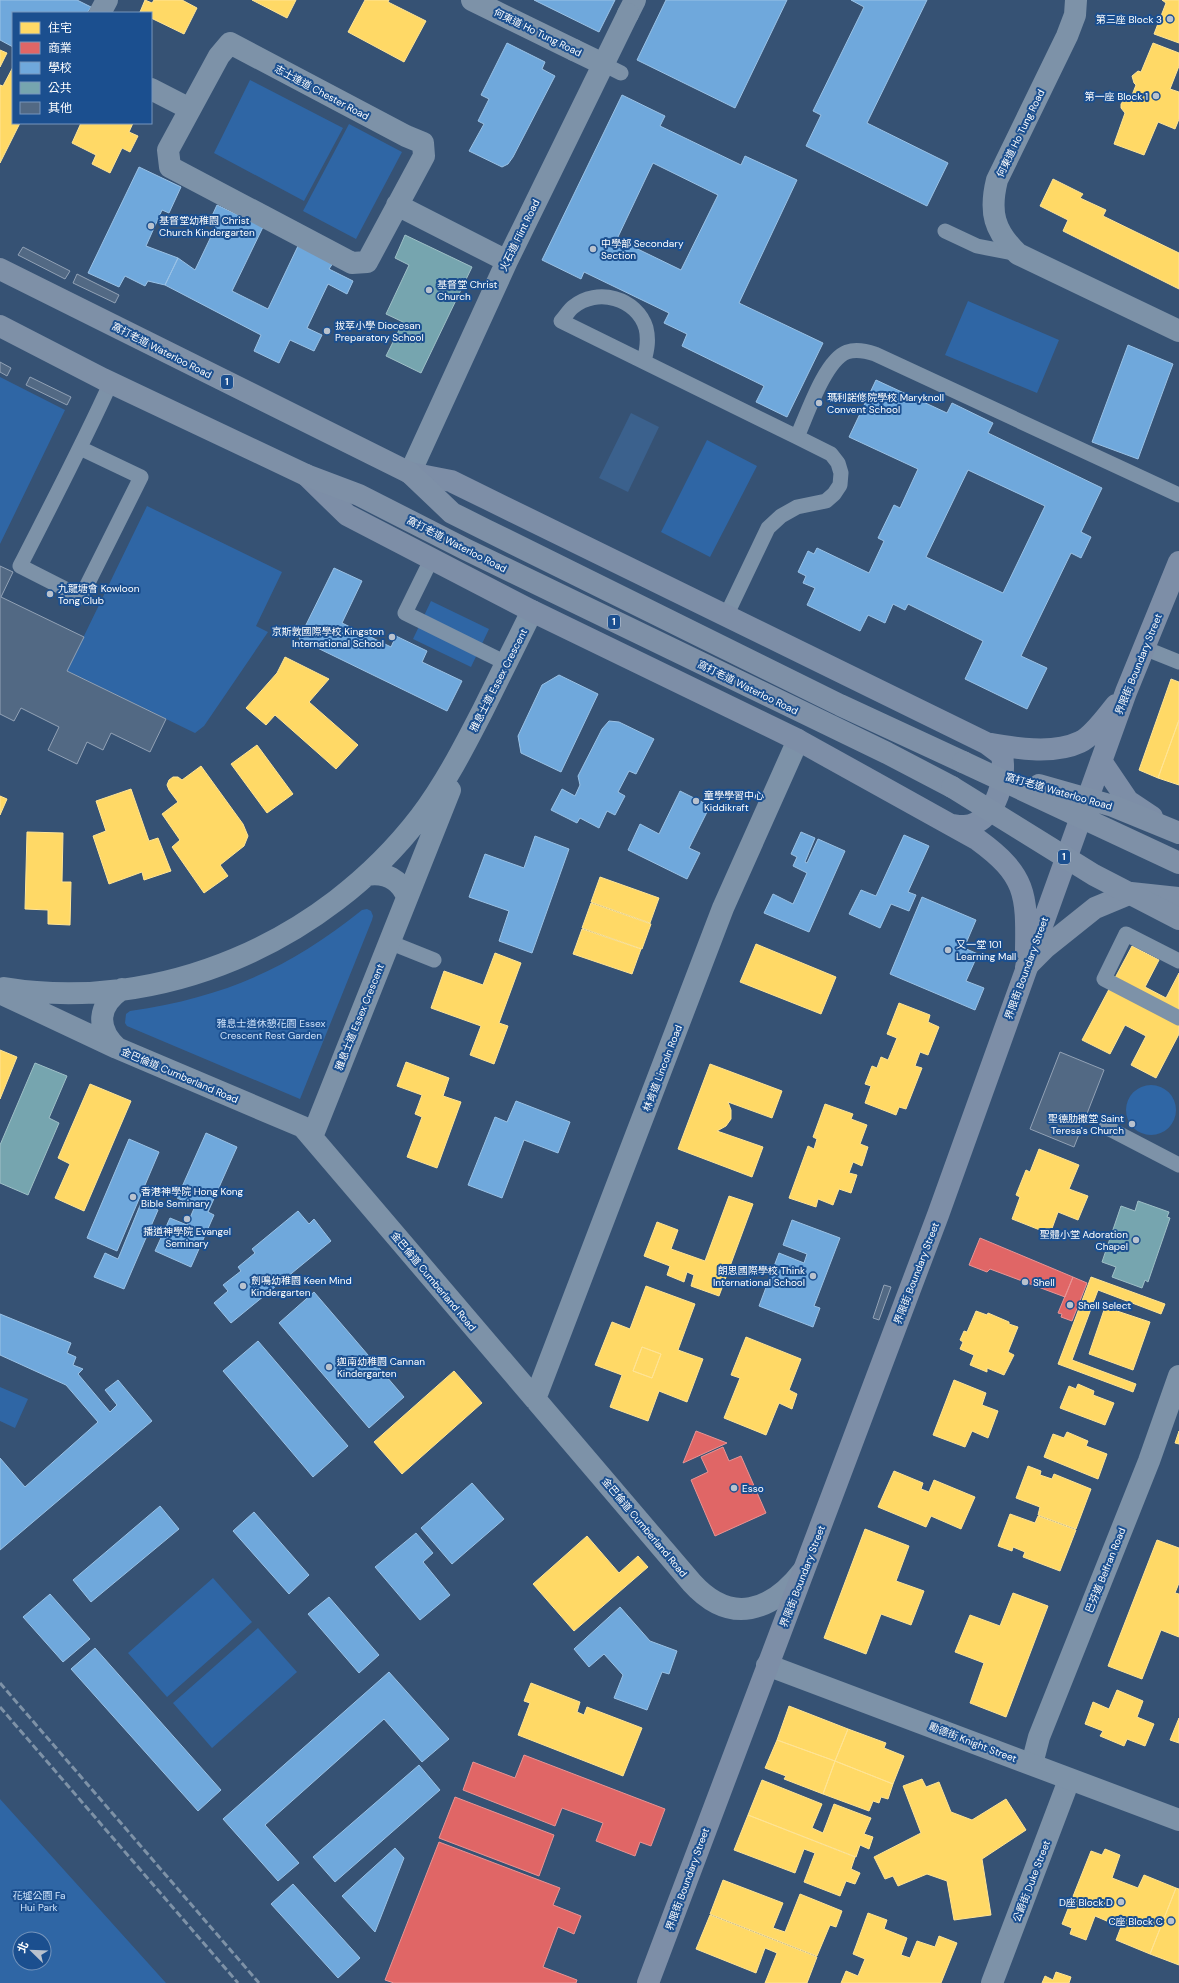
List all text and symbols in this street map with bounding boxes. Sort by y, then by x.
street label: 何東道 Ho Tung Road [492,6,584,59]
legend [12,12,152,124]
place label: 第三座 Block 3 [1096,13,1162,26]
marker: 第三座 Block 3 [1165,14,1175,24]
text: 住宅 [48,20,72,36]
text: 商業 [48,40,72,56]
text: 學校 [48,60,72,76]
street label: 志士達道 Chester Road [272,62,371,123]
text: 公共 [48,80,72,96]
street label: 何東道 Ho Tung Road [994,87,1047,179]
place label: 第一座 Block 1 [1085,90,1148,103]
marker: 第一座 Block 1 [1151,91,1161,101]
text: 其他 [48,100,72,116]
street label: 火石道 Flint Road [496,197,542,273]
place label: 基督堂幼稚園 Christ Church Kindergarten [159,214,255,239]
marker: 基督堂幼稚園 Christ Church Kindergarten [146,221,156,231]
place label: 中學部 Secondary Section [601,237,684,262]
marker: 中學部 Secondary Section [588,244,598,254]
place label: 基督堂 Christ Church [437,278,497,303]
marker: 基督堂 Christ Church [424,285,434,295]
place label: 拔萃小學 Diocesan Preparatory School [335,319,424,344]
street label: 窩打老道 Waterloo Road [110,320,214,381]
marker: 拔萃小學 Diocesan Preparatory School [322,326,332,336]
road number: 1 [221,375,233,389]
place label: 瑪利諾修院學校 Maryknoll Convent School [827,391,944,416]
marker: 瑪利諾修院學校 Maryknoll Convent School [814,398,824,408]
street label: 窩打老道 Waterloo Road [405,514,509,575]
place label: 九龍塘會 Kowloon Tong Club [58,582,140,607]
marker: 九龍塘會 Kowloon Tong Club [45,589,55,599]
street label: 界限街 Boundary Street [1112,612,1165,717]
road number: 1 [608,615,620,629]
place label: 京斯敦國際學校 Kingston International School [272,625,384,650]
street label: 雅息士道 Essex Crescent [467,626,530,734]
marker: 京斯敦國際學校 Kingston International School [387,632,397,642]
street label: 窩打老道 Waterloo Road [695,657,800,717]
street label: 窩打老道 Waterloo Road [1004,770,1114,813]
place label: 童學學習中心 Kiddikraft [704,789,764,814]
marker: 童學學習中心 Kiddikraft [691,796,701,806]
road number: 1 [1058,850,1070,864]
street label: 界限街 Boundary Street [1002,915,1051,1021]
place label: 又一堂 101 Learning Mall [956,938,1016,963]
marker: 又一堂 101 Learning Mall [943,945,953,955]
street label: 雅息士道 Essex Crescent [332,962,387,1072]
park label: 雅息士道休憩花園 Essex Crescent Rest Garden [217,1017,325,1042]
street label: 林肯道 Lincoln Road [640,1023,685,1113]
street label: 金巴倫道 Cumberland Road [119,1045,240,1106]
place label: 聖德肋撒堂 Saint Teresa's Church [1048,1112,1124,1137]
marker: 聖德肋撒堂 Saint Teresa's Church [1127,1119,1137,1129]
place label: 香港神學院 Hong Kong Bible Seminary [141,1185,244,1210]
marker: 香港神學院 Hong Kong Bible Seminary [128,1192,138,1202]
marker: 播道神學院 Evangel Seminary [182,1214,192,1224]
street label: 界限街 Boundary Street [891,1220,942,1326]
place label: 播道神學院 Evangel Seminary [143,1225,231,1250]
place label: 聖體小堂 Adoration Chapel [1040,1228,1128,1253]
street label: 金巴倫道 Cumberland Road [388,1229,479,1334]
marker: 聖體小堂 Adoration Chapel [1131,1235,1141,1245]
place label: 朗思國際學校 Think International School [713,1264,805,1289]
marker: 朗思國際學校 Think International School [808,1271,818,1281]
place label: 劍鳴幼稚園 Keen Mind Kindergarten [251,1274,352,1299]
place label: Shell [1033,1276,1055,1289]
marker: Shell [1020,1277,1030,1287]
marker: 劍鳴幼稚園 Keen Mind Kindergarten [238,1281,248,1291]
place label: Shell Select [1078,1299,1131,1312]
marker: Shell Select [1065,1300,1075,1310]
place label: 迦南幼稚園 Cannan Kindergarten [336,1355,425,1380]
marker: 迦南幼稚園 Cannan Kindergarten [324,1362,334,1372]
street label: 金巴倫道 Cumberland Road [599,1475,690,1580]
place label: Esso [742,1482,764,1495]
marker: Esso [729,1483,739,1493]
street label: 界限街 Boundary Street [777,1523,828,1629]
street label: 巴芬道 Belfran Road [1082,1526,1129,1615]
street label: 勵德街 Knight Street [927,1720,1019,1765]
street label: 界限街 Boundary Street [663,1826,712,1932]
street label: 公爵街 Duke Street [1010,1838,1053,1924]
park label: 花墟公園 Fa Hui Park [12,1889,66,1914]
place label: D座 Block D [1059,1896,1113,1909]
marker: D座 Block D [1116,1897,1126,1907]
place label: C座 Block C [1108,1915,1163,1928]
marker: C座 Block C [1166,1916,1176,1926]
north arrow [12,1931,52,1971]
text: 北 [14,1939,31,1955]

